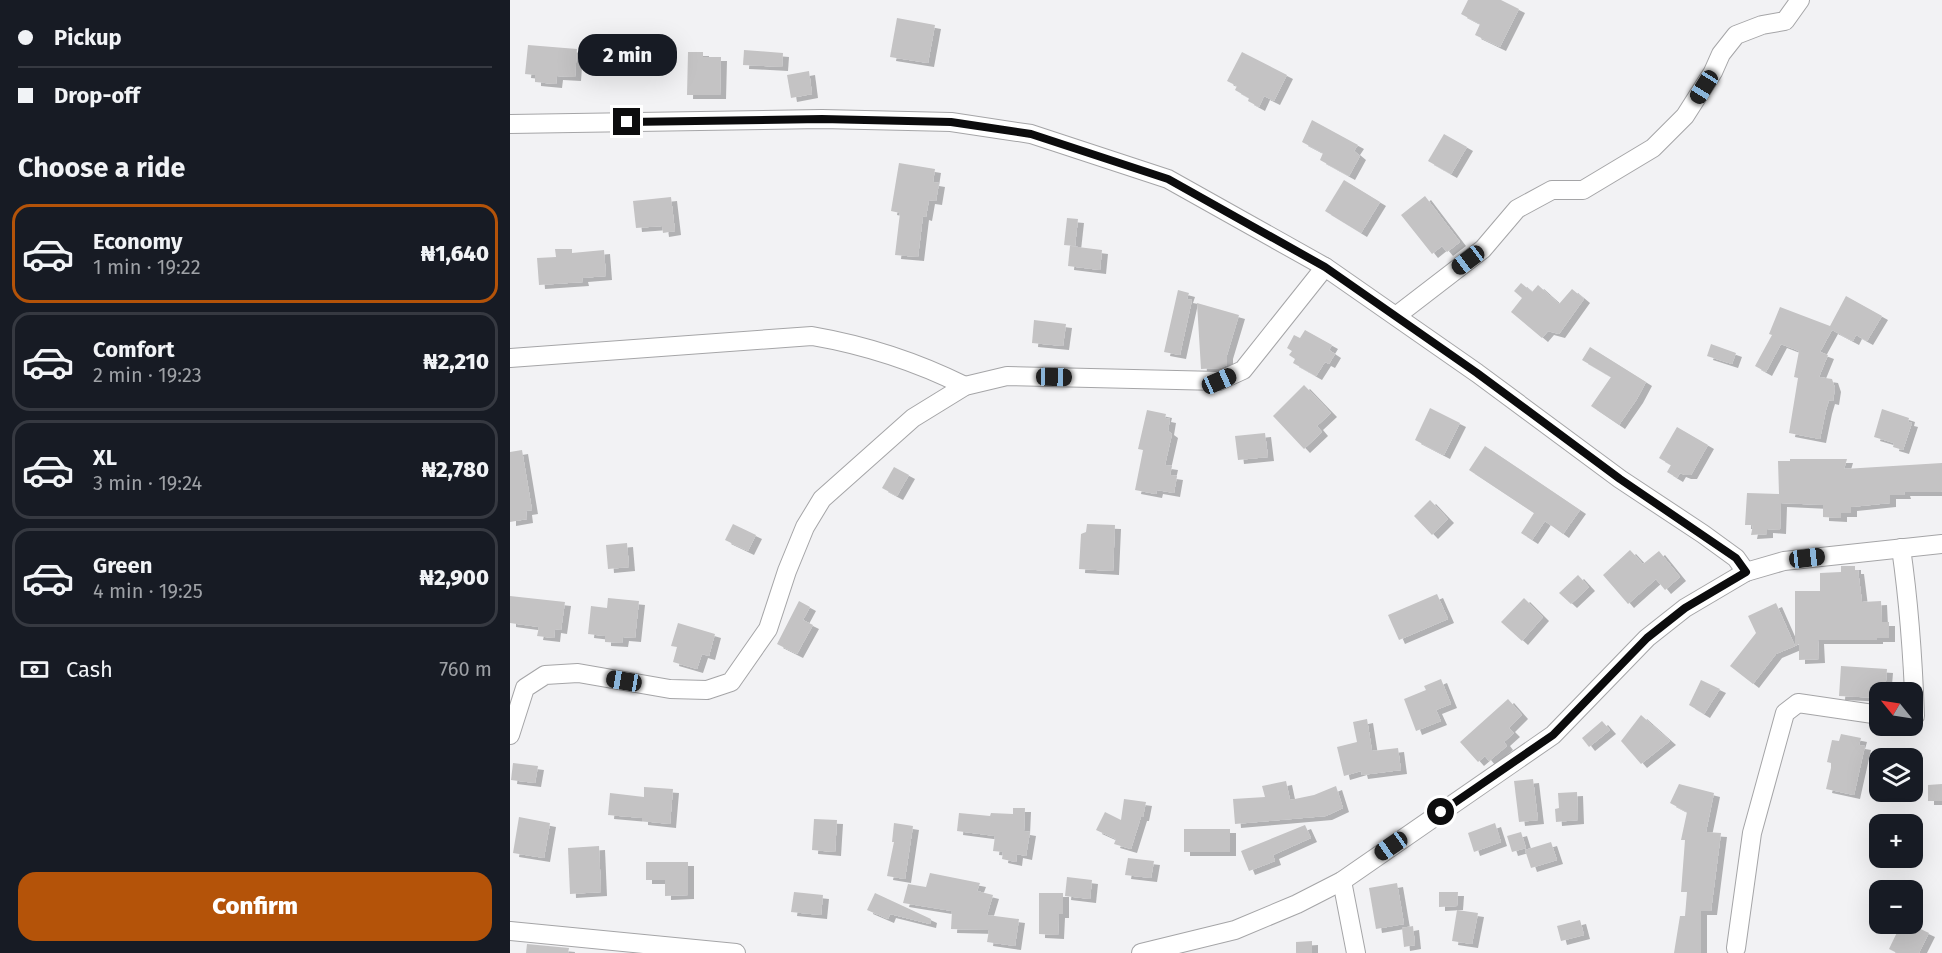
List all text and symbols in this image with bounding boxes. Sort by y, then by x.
text: Pickup [54,24,122,51]
callout: 2 min [578,35,676,77]
text: 2 min [603,43,652,67]
car [1687,67,1721,107]
text: Drop-off [54,82,140,109]
route end [613,108,640,135]
text: Choose a ride [18,152,185,184]
icon: car [21,227,75,281]
text: Economy [93,228,182,255]
text: ₦1,640 [421,240,489,267]
car [1448,242,1488,278]
text: 1 min · 19:22 [93,255,201,279]
icon: car [21,335,75,389]
text: Comfort [93,336,174,363]
text: ₦2,210 [423,348,489,375]
text: 2 min · 19:23 [93,363,202,387]
car [1199,365,1239,397]
car [1036,368,1072,386]
icon: car [21,443,75,497]
text: XL [93,444,117,471]
text: ₦2,780 [422,456,489,483]
text: 3 min · 19:24 [93,471,202,495]
car [1788,547,1826,569]
icon: car [21,551,75,605]
text: Green [93,552,152,579]
text: ₦2,900 [420,564,489,591]
text: 4 min · 19:25 [93,579,203,603]
icon: cash [18,653,51,686]
text: Cash [66,656,113,683]
text: 760 m [439,657,492,681]
car [605,669,643,693]
north arrow [1869,682,1923,736]
map controls [1869,682,1923,934]
button: layers [1869,748,1923,802]
route start [1427,798,1454,825]
button: + [1869,814,1923,868]
car [1371,828,1411,864]
button: Confirm [18,872,492,941]
button: − [1869,880,1923,934]

